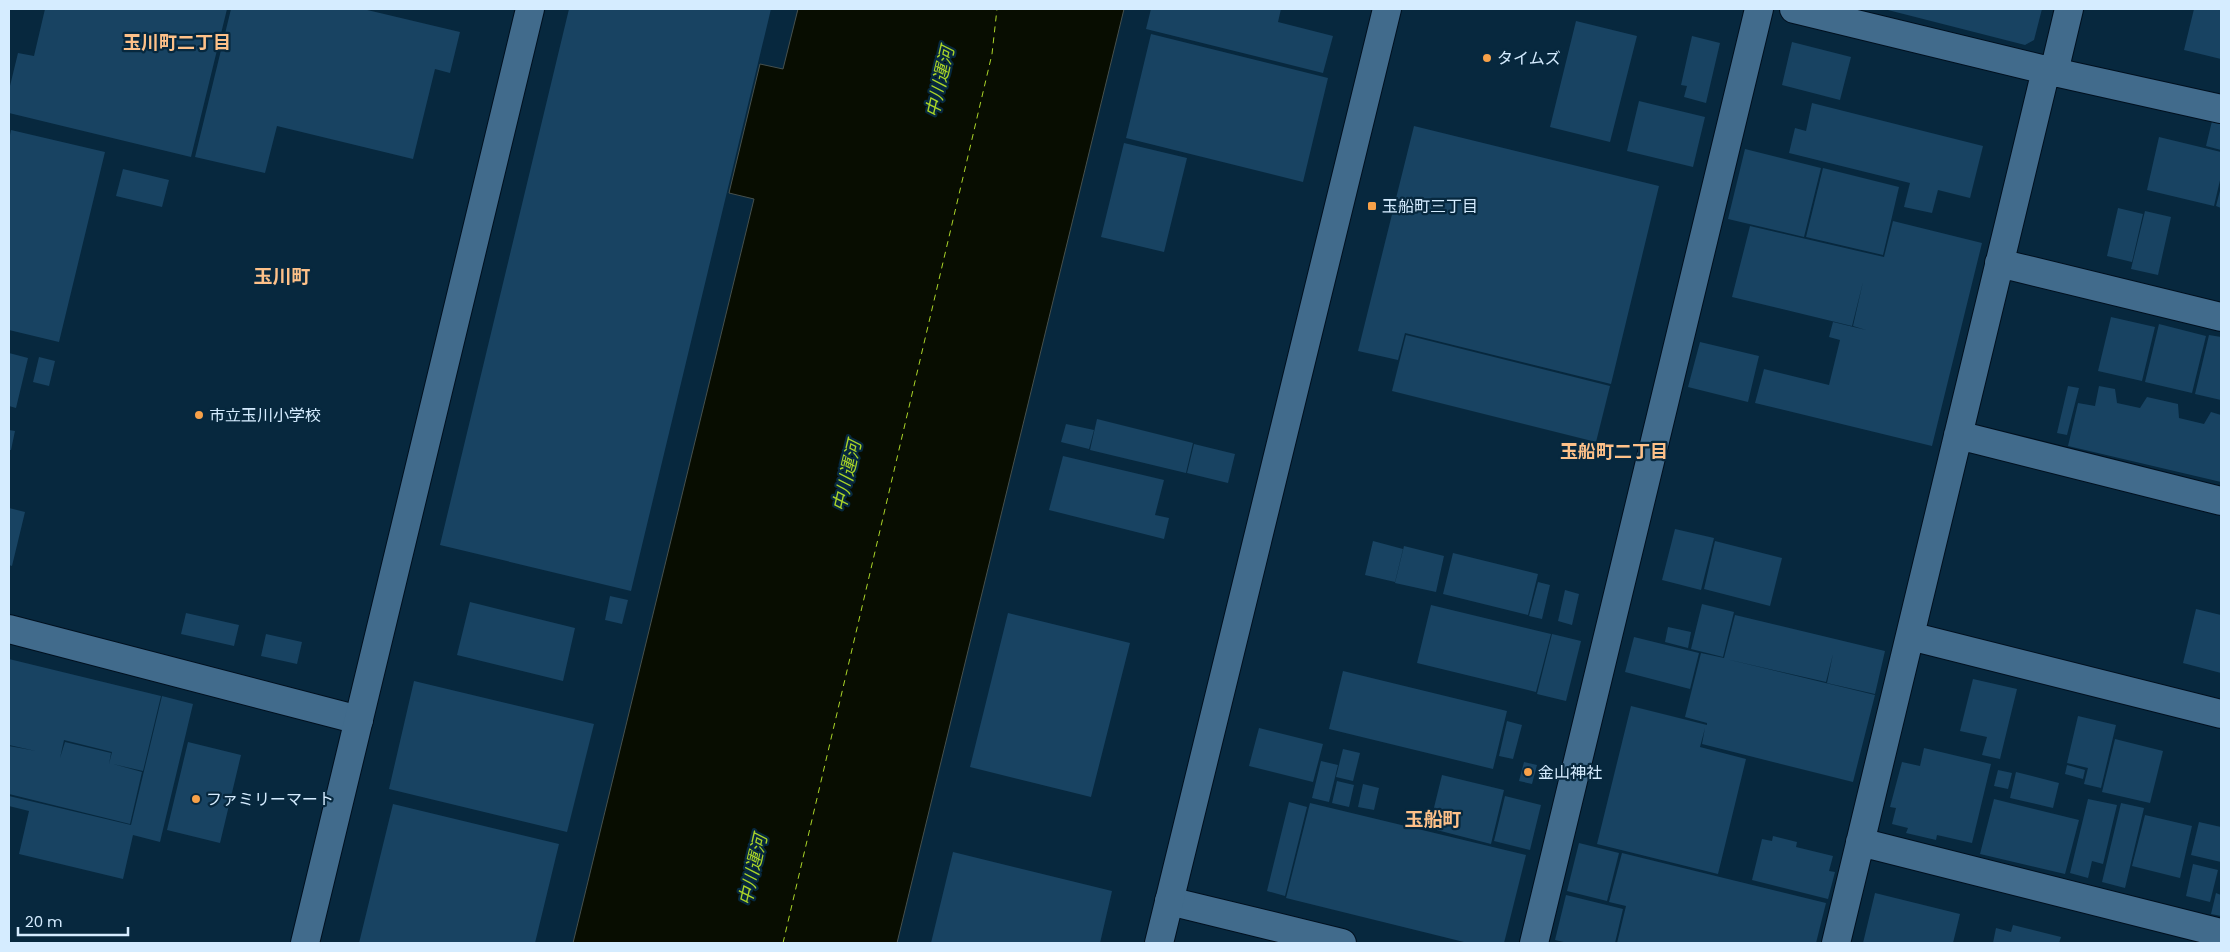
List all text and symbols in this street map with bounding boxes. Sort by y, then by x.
district label: 玉川町二丁目 [123,30,231,55]
water label: 中川運河 [919,41,960,120]
place label: タイムズ [1497,47,1561,70]
marker: タイムズ [1481,52,1493,64]
place label: 玉船町三丁目 [1382,195,1478,218]
marker: 玉船町三丁目 [1366,200,1378,212]
district label: 玉川町 [253,263,311,290]
place label: 市立玉川小学校 [209,404,321,427]
marker: 市立玉川小学校 [193,409,205,421]
water label: 中川運河 [826,435,867,514]
district label: 玉船町二丁目 [1560,439,1668,464]
place label: 金山神社 [1538,761,1602,784]
marker: 金山神社 [1522,766,1534,778]
place label: ファミリーマート [206,788,334,811]
marker: ファミリーマート [190,793,202,805]
district label: 玉船町 [1404,806,1462,833]
water label: 中川運河 [732,829,773,908]
scale bar [18,904,128,936]
text: 20 m [25,911,63,932]

